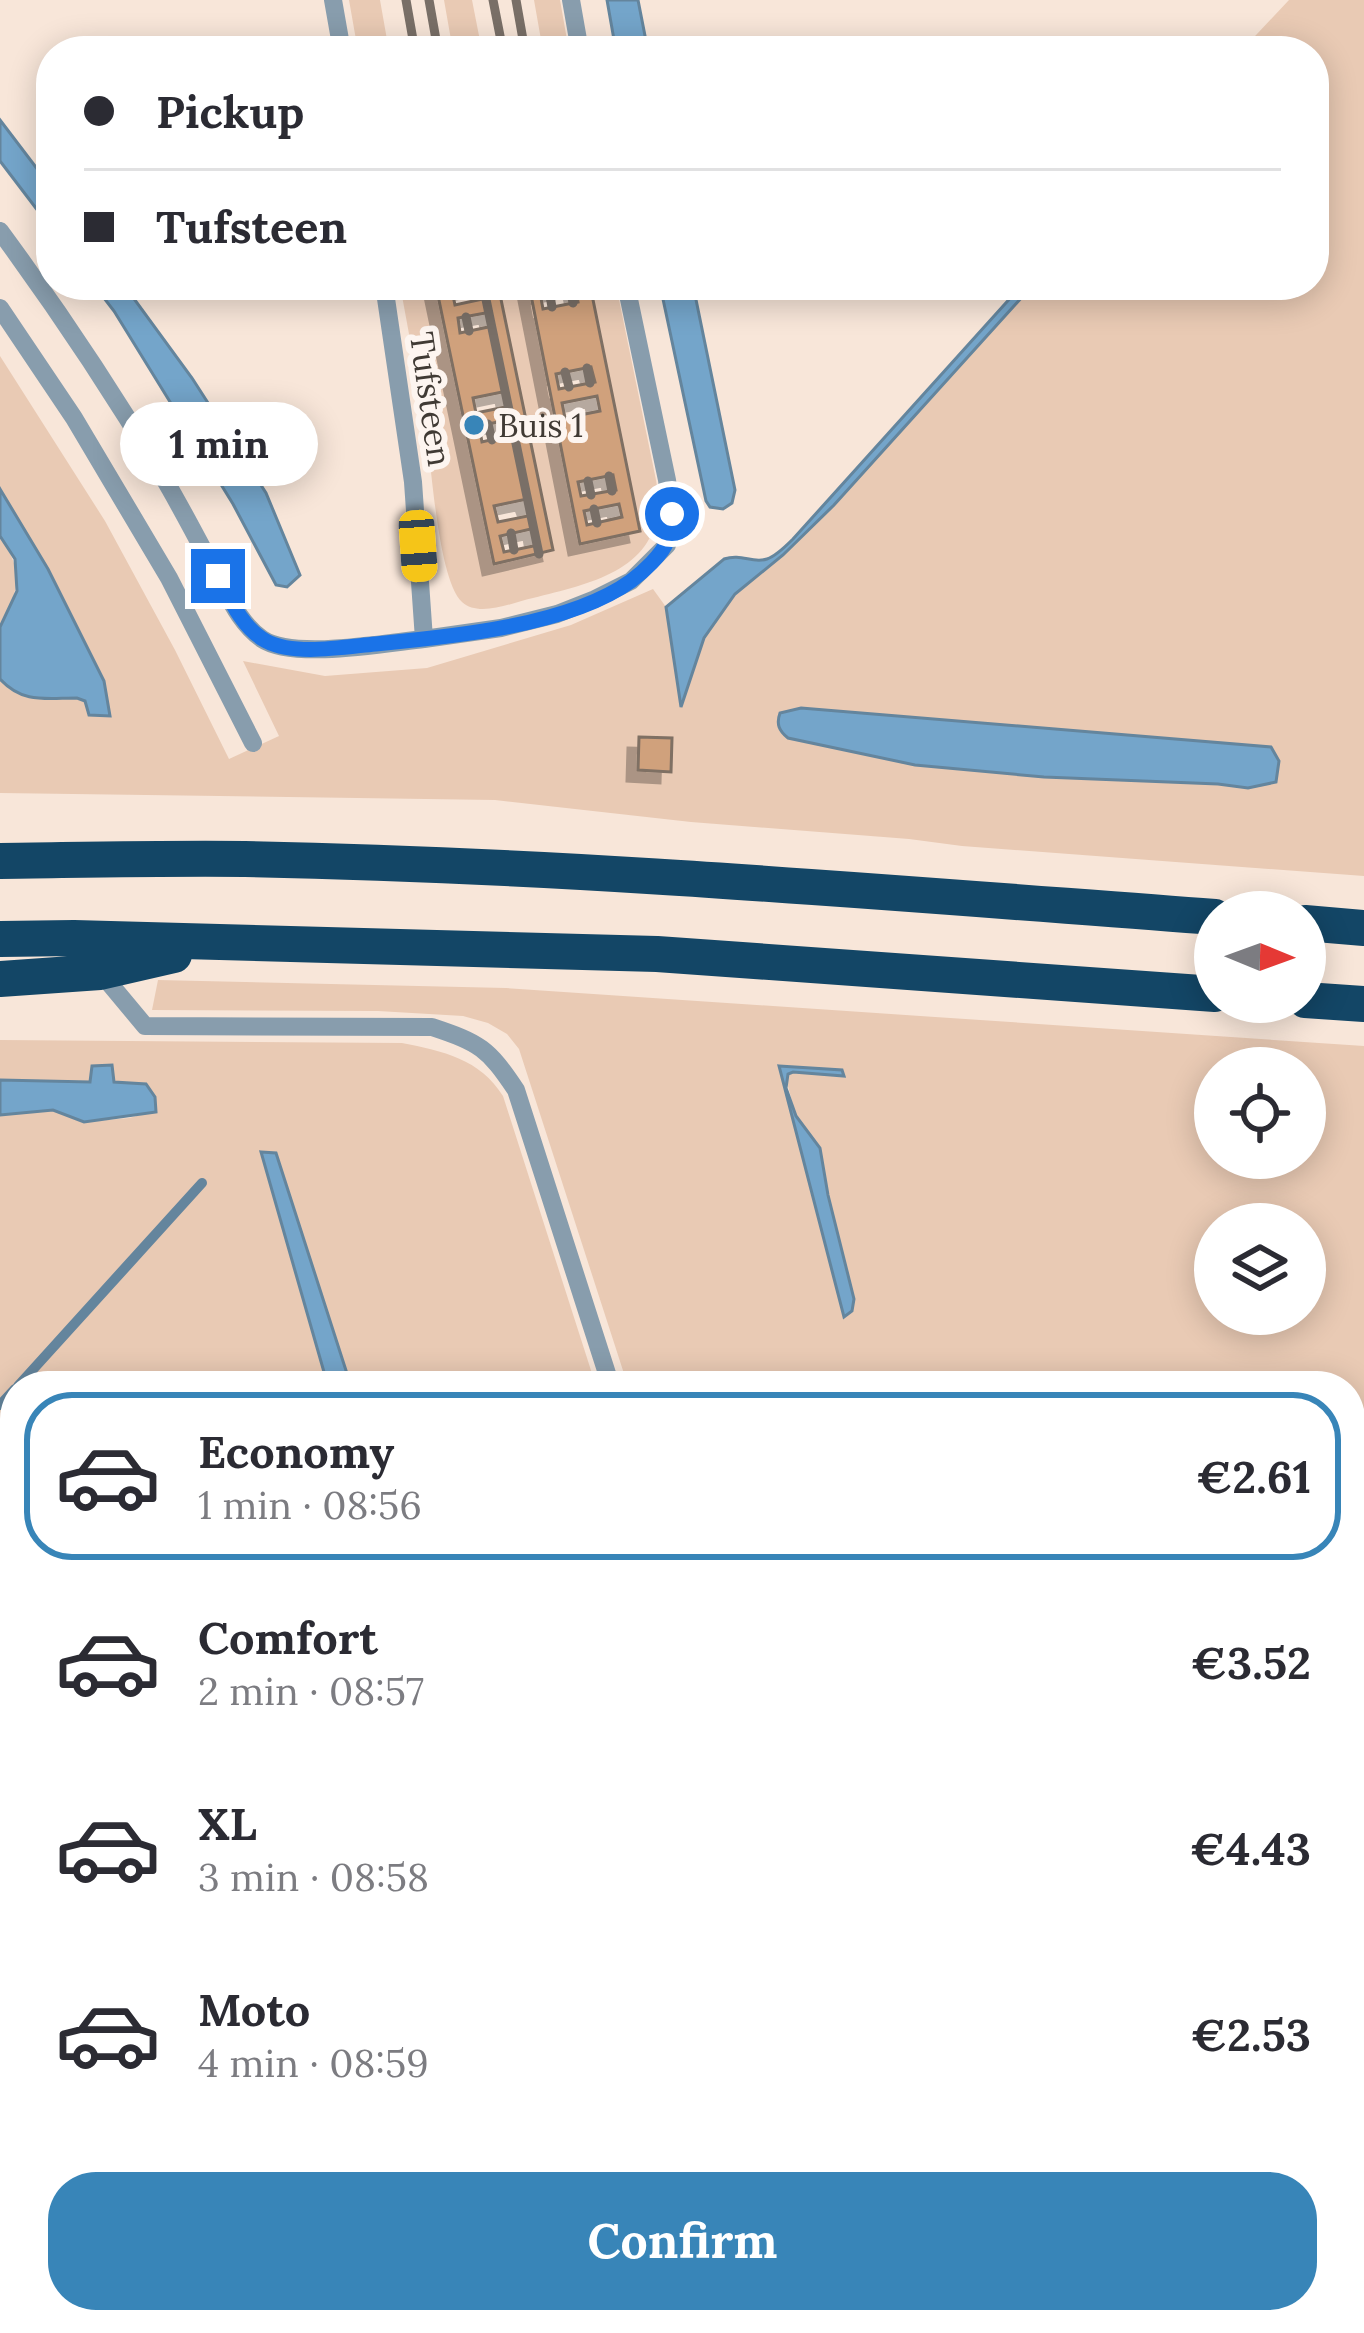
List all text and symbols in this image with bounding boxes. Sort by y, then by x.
text: Pickup [156,83,304,140]
text: Tufsteen [156,198,347,255]
street label: Tufsteen [401,329,461,469]
callout: 1 min [119,402,317,486]
place label: Buis 1 [498,404,583,446]
marker: Buis 1 [461,412,487,438]
text: 1 min [169,419,269,469]
route start [645,487,699,541]
car [398,509,438,583]
route end [191,549,245,603]
north arrow [1194,891,1326,1023]
map controls [1194,891,1326,1335]
button: locate [1194,1047,1326,1179]
button: layers [1194,1203,1326,1335]
icon: car [54,1422,162,1530]
text: Economy [198,1423,394,1480]
text: €2.61 [1196,1448,1311,1505]
text: 1 min · 08:56 [198,1480,422,1530]
icon: car [54,1608,162,1716]
text: Comfort [198,1609,378,1666]
text: €3.52 [1191,1634,1311,1691]
text: 2 min · 08:57 [198,1666,424,1716]
icon: car [54,1794,162,1902]
text: XL [198,1795,257,1852]
text: €4.43 [1190,1820,1311,1877]
text: 3 min · 08:58 [198,1852,429,1902]
icon: car [54,1980,162,2088]
text: Moto [198,1981,310,2038]
text: €2.53 [1191,2006,1311,2063]
text: 4 min · 08:59 [198,2038,429,2088]
button: Confirm [48,2172,1317,2310]

